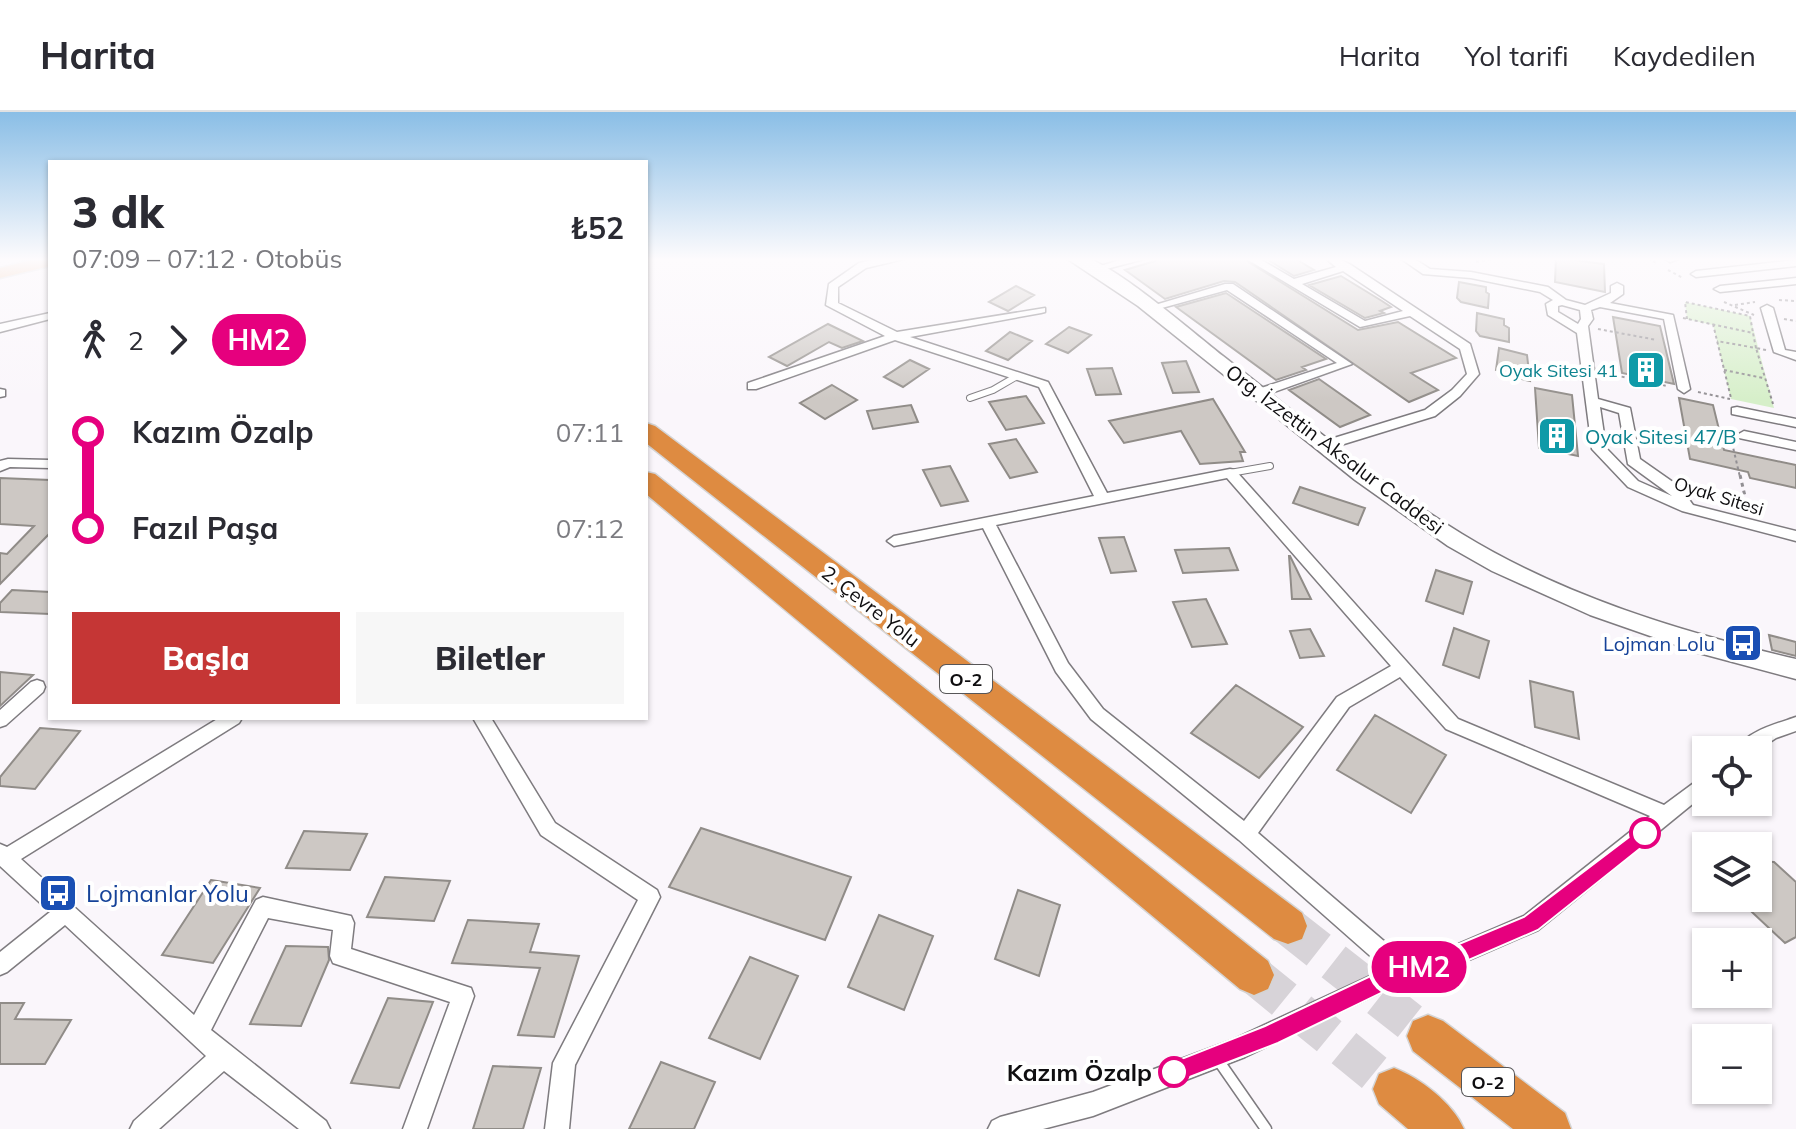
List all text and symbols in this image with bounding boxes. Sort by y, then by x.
text: Harita [40,31,156,79]
text: Harita [1339,38,1420,73]
text: Yol tarifi [1464,38,1569,73]
text: Kaydedilen [1613,38,1756,73]
text: 3 dk [72,184,164,239]
text: ₺52 [570,209,624,247]
text: 07:09 – 07:12 · Otobüs [72,242,342,275]
icon: walk [72,318,116,362]
icon: forward [156,318,200,362]
text: HM2 [228,322,290,357]
text: 2 [128,324,144,357]
building icon: Oyak Sitesi 41 [1625,349,1667,391]
street label: Org. İzzettin Aksalur Caddesi [1221,359,1449,539]
place label: Oyak Sitesi 41 [1499,359,1618,382]
text: Kazım Özalp [132,413,314,451]
building icon: Oyak Sitesi 47/B [1536,415,1578,457]
text: 07:11 [556,416,624,449]
place label: Oyak Sitesi 47/B [1585,424,1737,449]
street label: Oyak Sitesi [1671,471,1767,521]
text: Fazıl Paşa [132,509,278,547]
text: 07:12 [556,512,624,545]
street label: 2. Çevre Yolu [817,560,925,652]
button: Başla [72,612,340,704]
button: Biletler [356,612,624,704]
bus stop icon: Lojman Lolu [1722,622,1764,664]
place label: Lojman Lolu [1603,631,1715,656]
road number: O-2 [940,665,992,693]
map controls [1692,736,1772,1104]
button: locate [1692,736,1772,816]
unlabelled marker [1630,818,1660,848]
button: layers [1692,832,1772,912]
bus stop icon: Lojmanlar Yolu [37,872,79,914]
place label: Lojmanlar Yolu [86,878,249,908]
button: + [1692,928,1772,1008]
line badge: HM2 [1373,941,1465,993]
text: HM2 [1388,949,1450,984]
button: − [1692,1024,1772,1104]
place label: Kazım Özalp [1007,1057,1152,1087]
marker: Kazım Özalp [1159,1057,1189,1087]
road number: O-2 [1462,1068,1514,1096]

